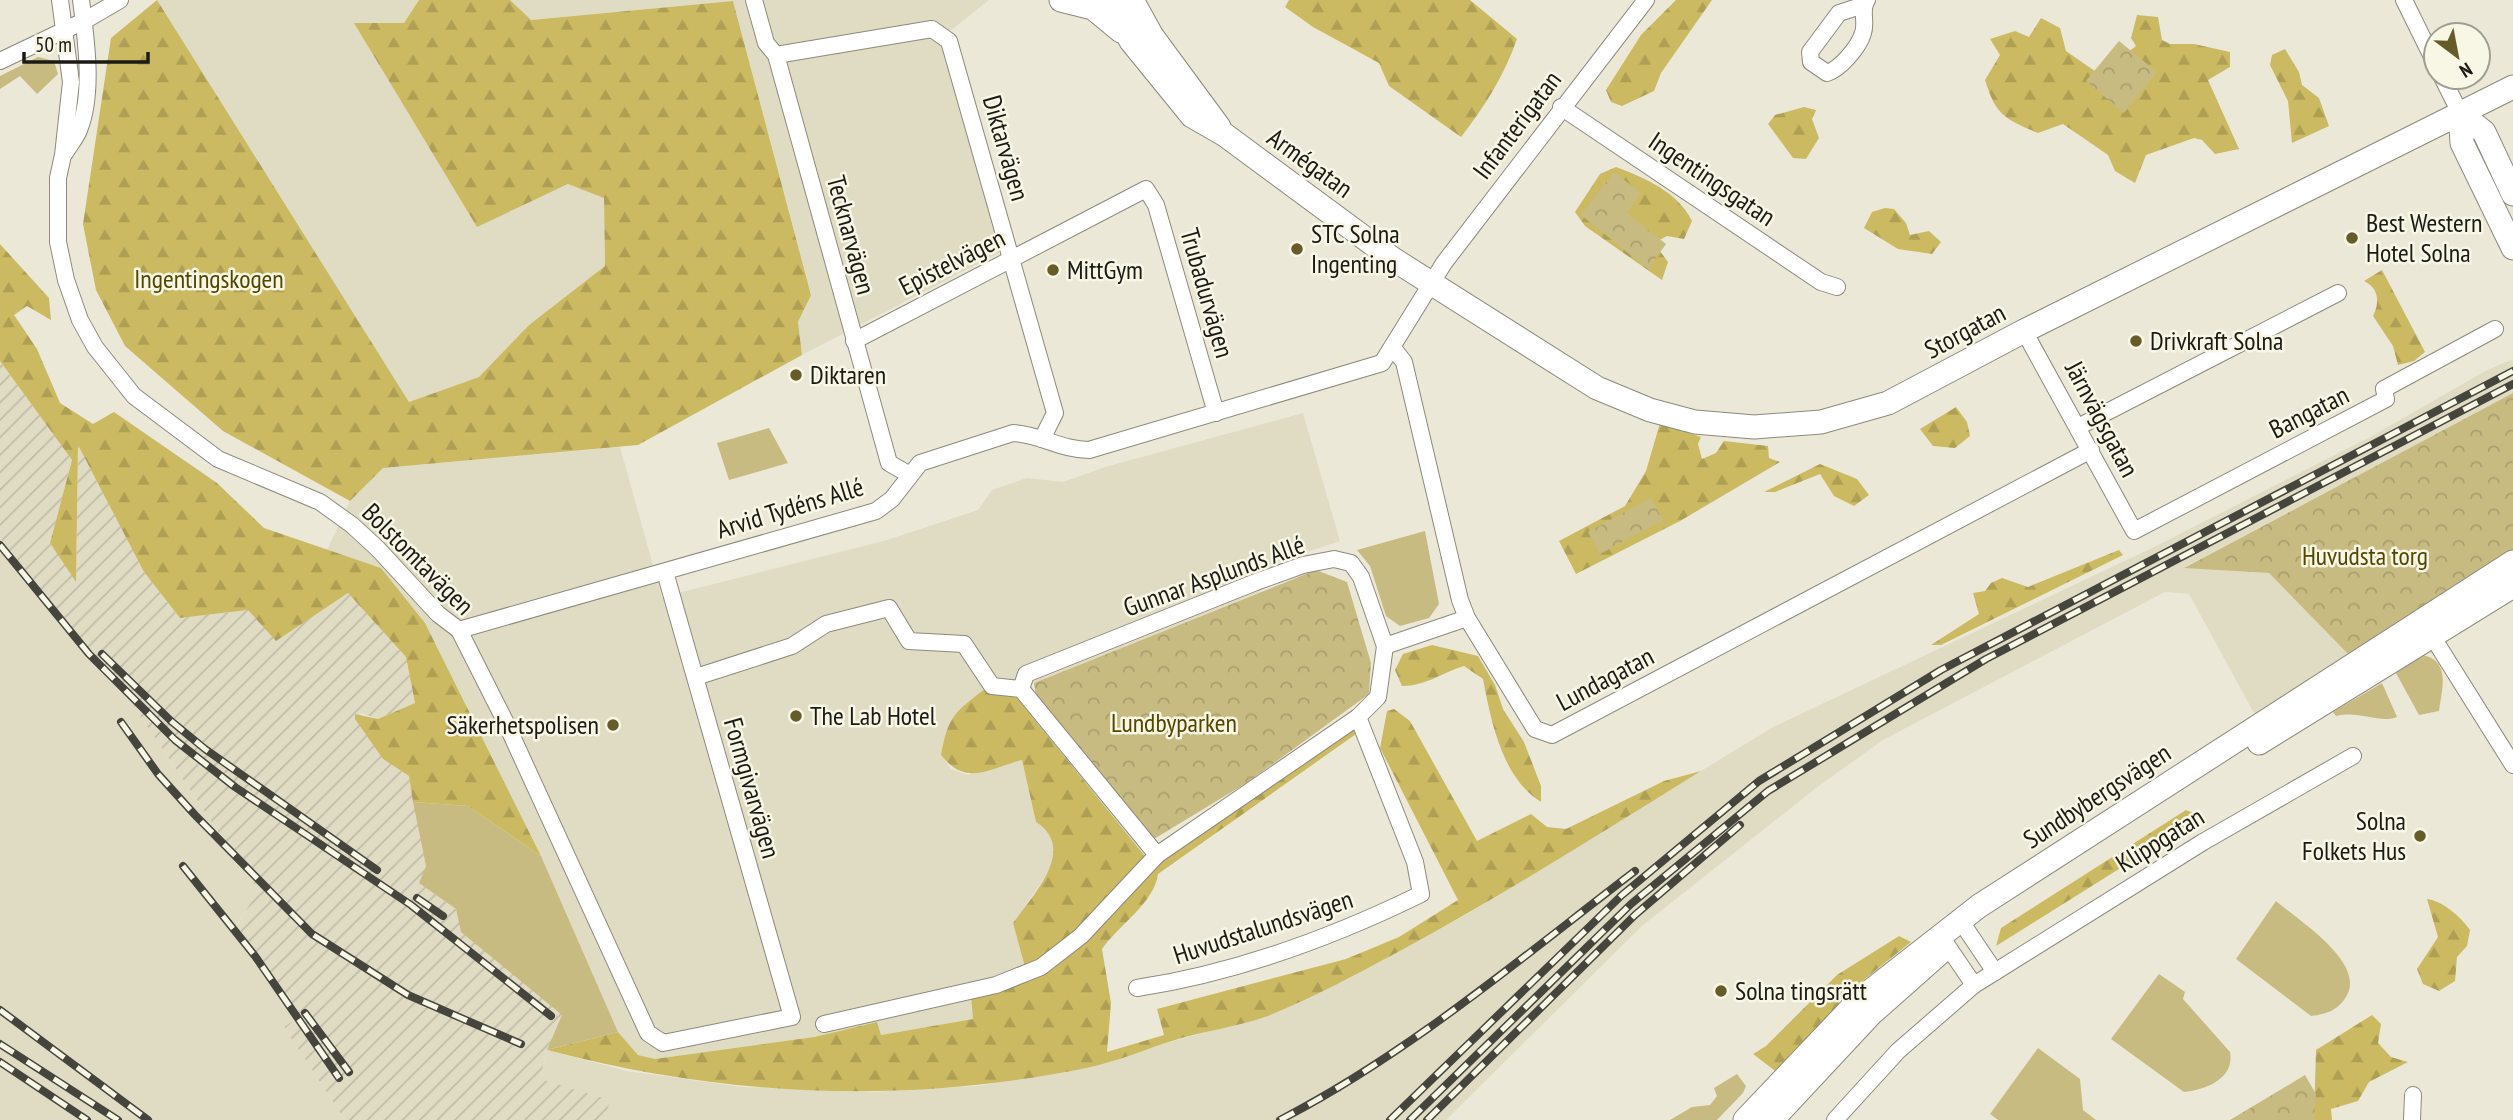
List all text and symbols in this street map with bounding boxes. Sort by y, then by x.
scale bar [24,21,149,65]
north arrow [2422,21,2492,91]
text: 50 m [35,31,72,58]
text: N [2455,58,2477,83]
street label: Infanterigatan [1465,64,1568,185]
street label: Diktarvägen [976,91,1037,204]
street label: Armégatan [1261,121,1359,205]
street label: Ingentingsgatan [1643,124,1782,233]
street label: Tecknarvägen [820,172,883,298]
place label: Best Western Hotel Solna [2366,206,2482,269]
place label: STC Solna Ingenting [1311,217,1400,280]
street label: Epistelvägen [893,221,1010,302]
street label: Trubadurvägen [1173,224,1242,361]
marker: Best Western Hotel Solna [2344,230,2360,246]
marker: STC Solna Ingenting [1289,241,1305,257]
place label: MittGym [1067,253,1143,286]
park label: Ingentingskogen [134,262,284,295]
marker: MittGym [1045,262,1061,278]
street label: Storgatan [1919,296,2011,366]
place label: Drivkraft Solna [2150,324,2283,357]
marker: Drivkraft Solna [2128,333,2144,349]
street label: Järnvägsgatan [2058,354,2147,482]
place label: Diktaren [810,358,886,391]
marker: Diktaren [788,367,804,383]
street label: Bangatan [2264,378,2354,445]
street label: Arvid Tydéns Allé [712,470,867,546]
street label: Bolstomtavägen [355,496,481,622]
street label: Gunnar Asplunds Allé [1119,527,1309,624]
park label: Huvudsta torg [2302,539,2428,572]
street label: Lundagatan [1550,639,1659,718]
place label: The Lab Hotel [810,699,936,732]
park label: Lundbyparken [1111,706,1237,739]
place label: Säkerhetspolisen [446,708,599,741]
marker: The Lab Hotel [788,708,804,724]
street label: Formgivarvägen [717,714,788,862]
marker: Säkerhetspolisen [605,717,621,733]
street label: Sundbybergsvägen [2017,736,2177,855]
street label: Klippgatan [2110,800,2210,879]
place label: Solna Folkets Hus [2302,804,2406,867]
marker: Solna Folkets Hus [2412,828,2428,844]
street label: Huvudstalundsvägen [1169,882,1357,971]
place label: Solna tingsrätt [1735,974,1867,1007]
marker: Solna tingsrätt [1713,983,1729,999]

